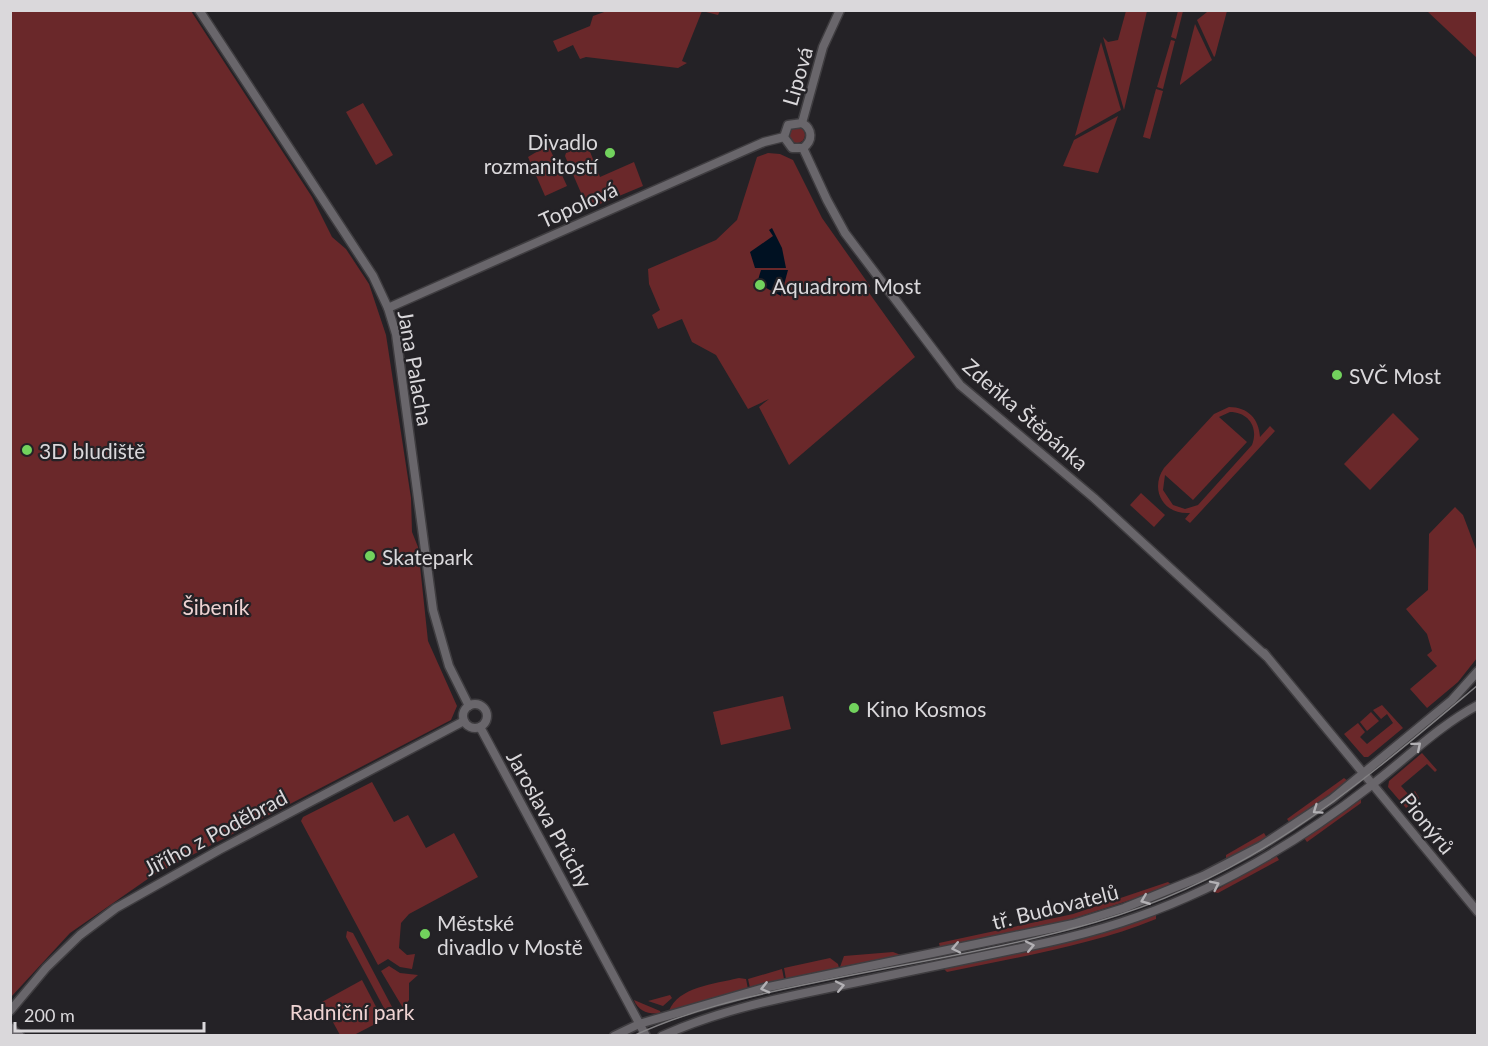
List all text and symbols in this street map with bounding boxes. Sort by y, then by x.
street label: Lipová [777,44,817,108]
place label: Divadlo rozmanitostí [484,129,599,178]
marker: Divadlo rozmanitostí [603,146,617,160]
street label: Topolová [535,176,621,232]
place label: Aquadrom Most [772,273,922,298]
marker: Aquadrom Most [753,278,767,292]
street label: Jana Palacha [394,308,438,428]
street label: Zdeňka Štěpánka [958,353,1094,475]
place label: SVČ Most [1349,363,1441,388]
marker: SVČ Most [1330,368,1344,382]
place label: 3D bludiště [39,438,145,463]
marker: 3D bludiště [20,443,34,457]
place label: Skatepark [382,544,474,569]
marker: Skatepark [363,549,377,563]
park label: Šibeník [183,594,250,619]
place label: Kino Kosmos [866,696,986,721]
marker: Kino Kosmos [847,701,861,715]
one-way arrow [1410,743,1421,754]
street label: Jaroslava Průchy [502,746,598,892]
street label: Jiřího z Poděbrad [139,784,291,880]
street label: Pionýrů [1396,787,1460,859]
one-way arrow [1313,803,1324,814]
street label: tř. Budovatelů [989,878,1121,934]
one-way arrow [1209,881,1220,893]
one-way arrow [1140,893,1151,905]
place label: Městské divadlo v Mostě [437,910,583,959]
marker: Městské divadlo v Mostě [418,927,432,941]
one-way arrow [1025,940,1035,953]
one-way arrow [951,941,961,954]
one-way arrow [834,980,844,993]
one-way arrow [761,981,771,994]
scale bar [15,995,204,1033]
park label: Radniční park [290,999,415,1024]
text: 200 m [24,1004,75,1026]

